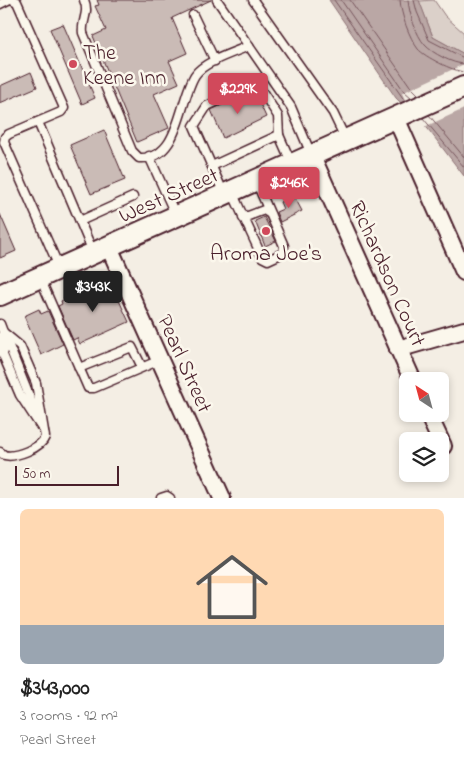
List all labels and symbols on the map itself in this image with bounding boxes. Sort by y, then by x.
place label: The Keene Inn [83,38,166,95]
marker: The Keene Inn [67,58,79,70]
pin: $229K [203,72,273,115]
street label: West Street [114,160,225,233]
pin: $246K [254,166,324,209]
street label: Richardson Court [340,196,433,353]
marker: Aroma Joe's [260,225,272,237]
place label: Aroma Joe's [210,239,322,271]
pin: $343K [58,270,128,313]
street label: Pearl Street [147,310,219,419]
north arrow [399,372,449,422]
scale bar [15,463,119,486]

